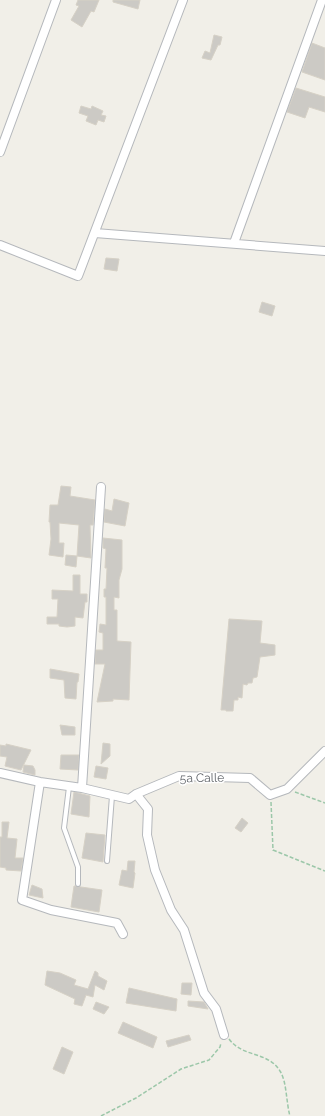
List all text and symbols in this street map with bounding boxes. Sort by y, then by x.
street label: 5a Calle [180,771,224,785]

